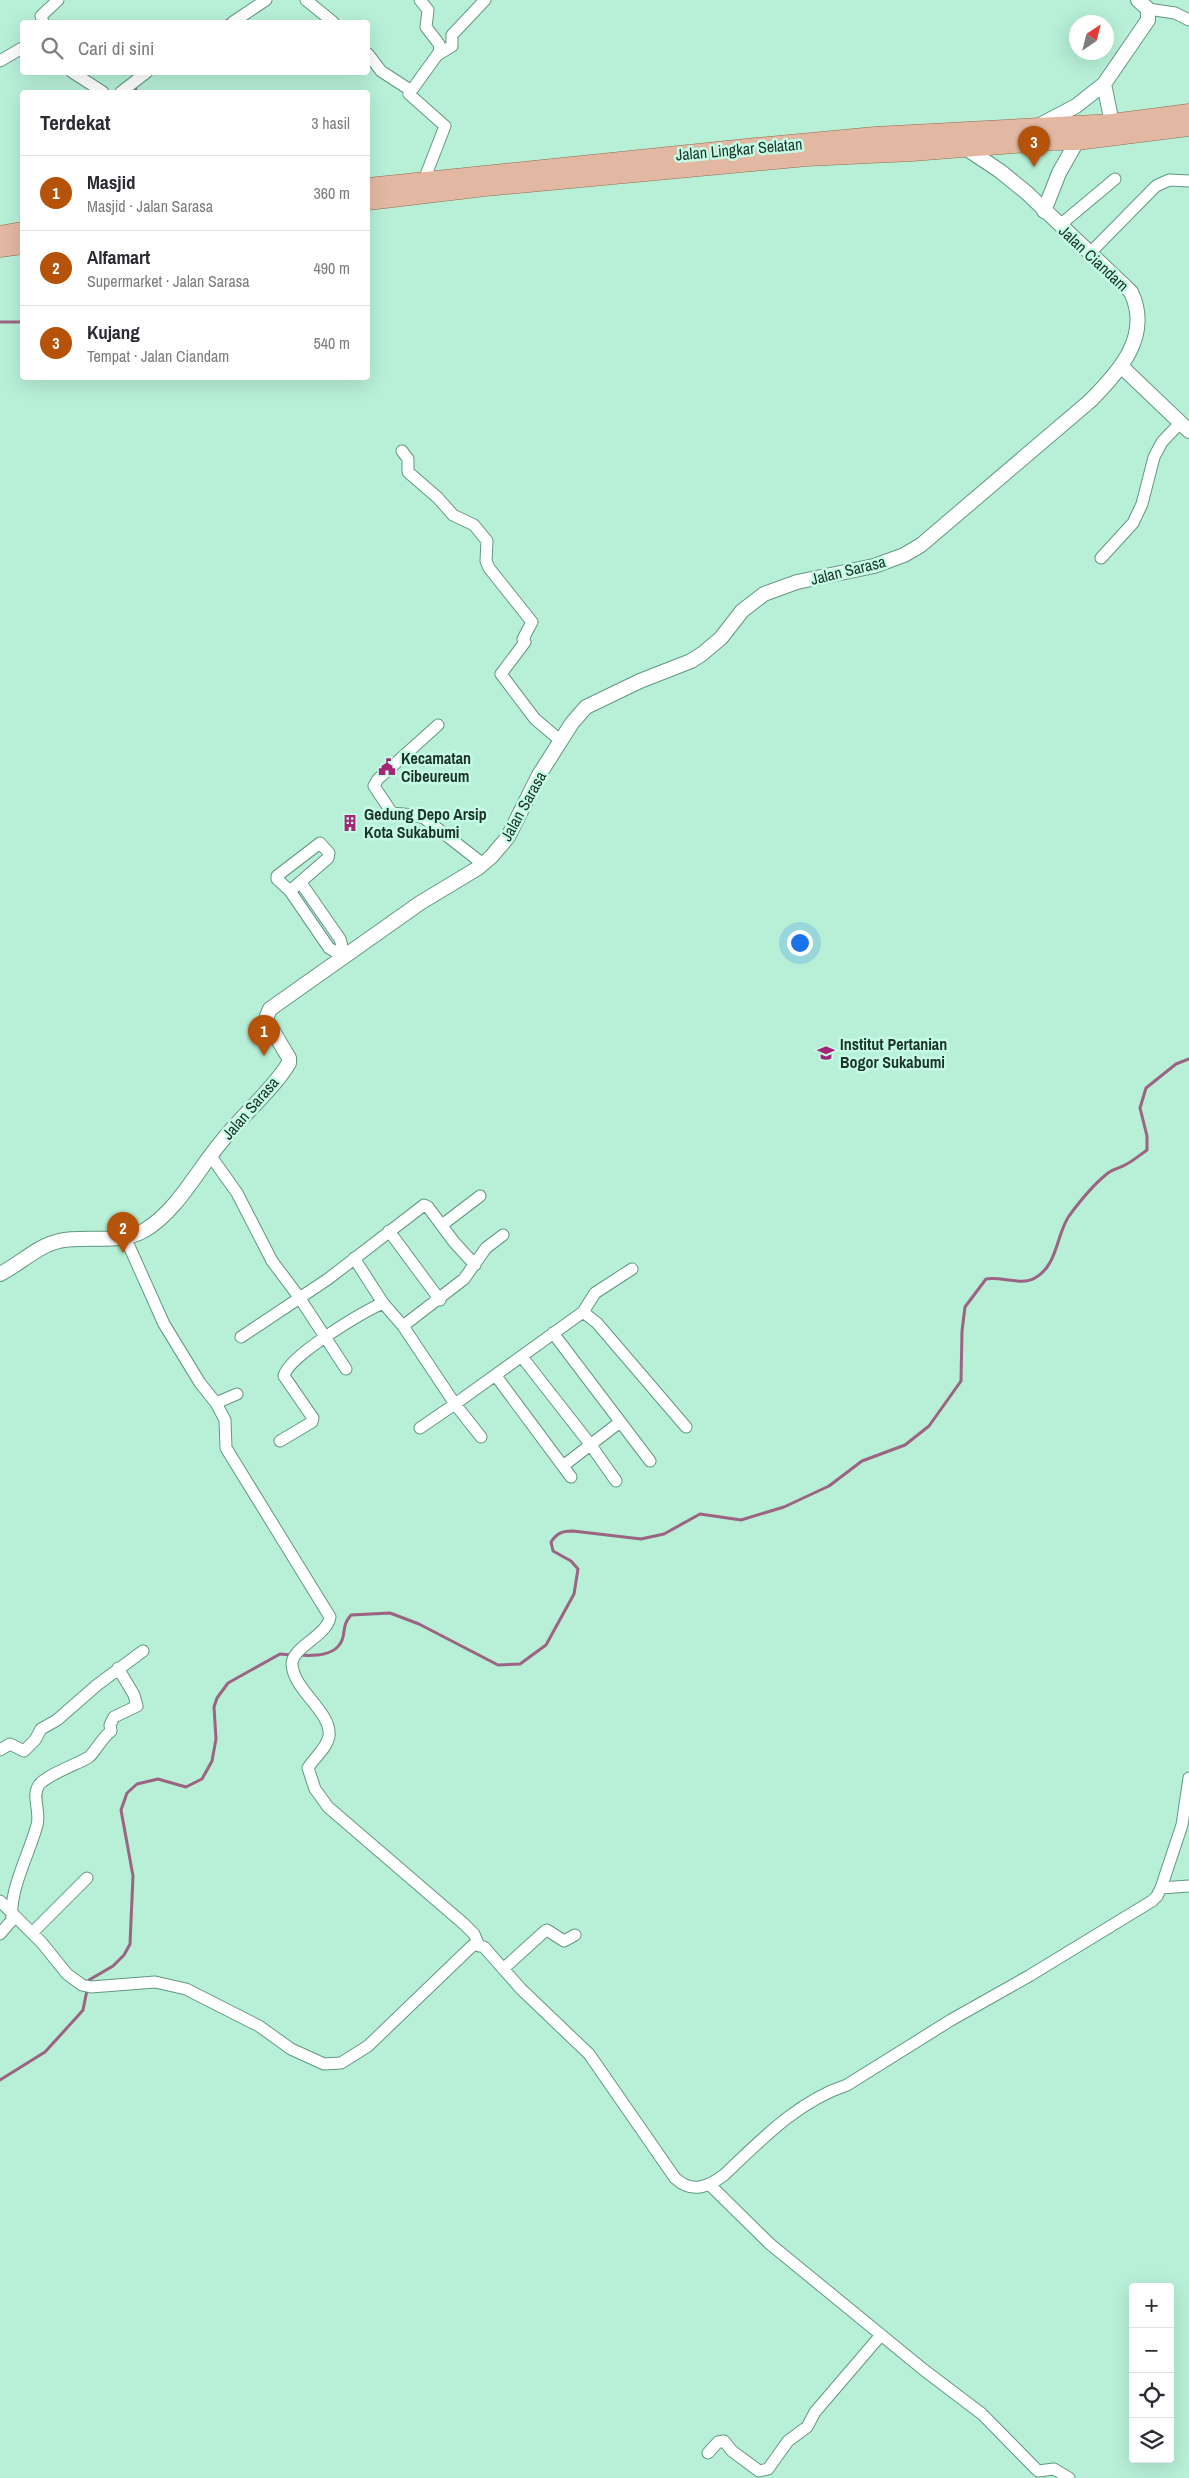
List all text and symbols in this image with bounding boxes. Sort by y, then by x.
north arrow [1069,15,1114,60]
search box [20,20,370,75]
icon: search [38,34,66,62]
text: Cari di sini [78,35,154,61]
text: Terdekat [40,108,111,137]
text: 3 hasil [311,112,350,134]
pin: 3 [1018,126,1050,167]
street label: Jalan Lingkar Selatan [675,133,803,165]
text: Masjid [87,169,136,195]
text: 1 [52,182,60,204]
text: 360 m [314,182,350,204]
text: Masjid · Jalan Sarasa [87,195,213,217]
street label: Jalan Ciandam [1054,220,1134,296]
text: Alfamart [87,244,150,270]
text: 2 [52,257,60,279]
text: 490 m [314,257,350,279]
text: Supermarket · Jalan Sarasa [87,270,250,292]
text: Kujang [87,319,140,345]
text: 3 [52,332,60,354]
text: 540 m [314,332,350,354]
text: Tempat · Jalan Ciandam [87,345,229,367]
street label: Jalan Sarasa [808,550,888,590]
place label: Kecamatan Cibeureum [401,747,471,787]
public building icon: Kecamatan Cibeureum [377,757,397,777]
street label: Jalan Sarasa [495,767,552,845]
place label: Gedung Depo Arsip Kota Sukabumi [364,803,487,843]
building icon: Gedung Depo Arsip Kota Sukabumi [340,813,360,833]
your location [787,930,813,956]
pin: 1 [248,1015,280,1056]
place label: Institut Pertanian Bogor Sukabumi [840,1033,947,1073]
school or university icon: Institut Pertanian Bogor Sukabumi [816,1043,836,1063]
street label: Jalan Sarasa [217,1071,284,1144]
pin: 2 [107,1212,139,1253]
map controls [1129,2283,1174,2463]
button: + [1129,2283,1174,2328]
button: − [1129,2328,1174,2373]
button: locate [1129,2373,1174,2418]
button: layers [1129,2418,1174,2463]

